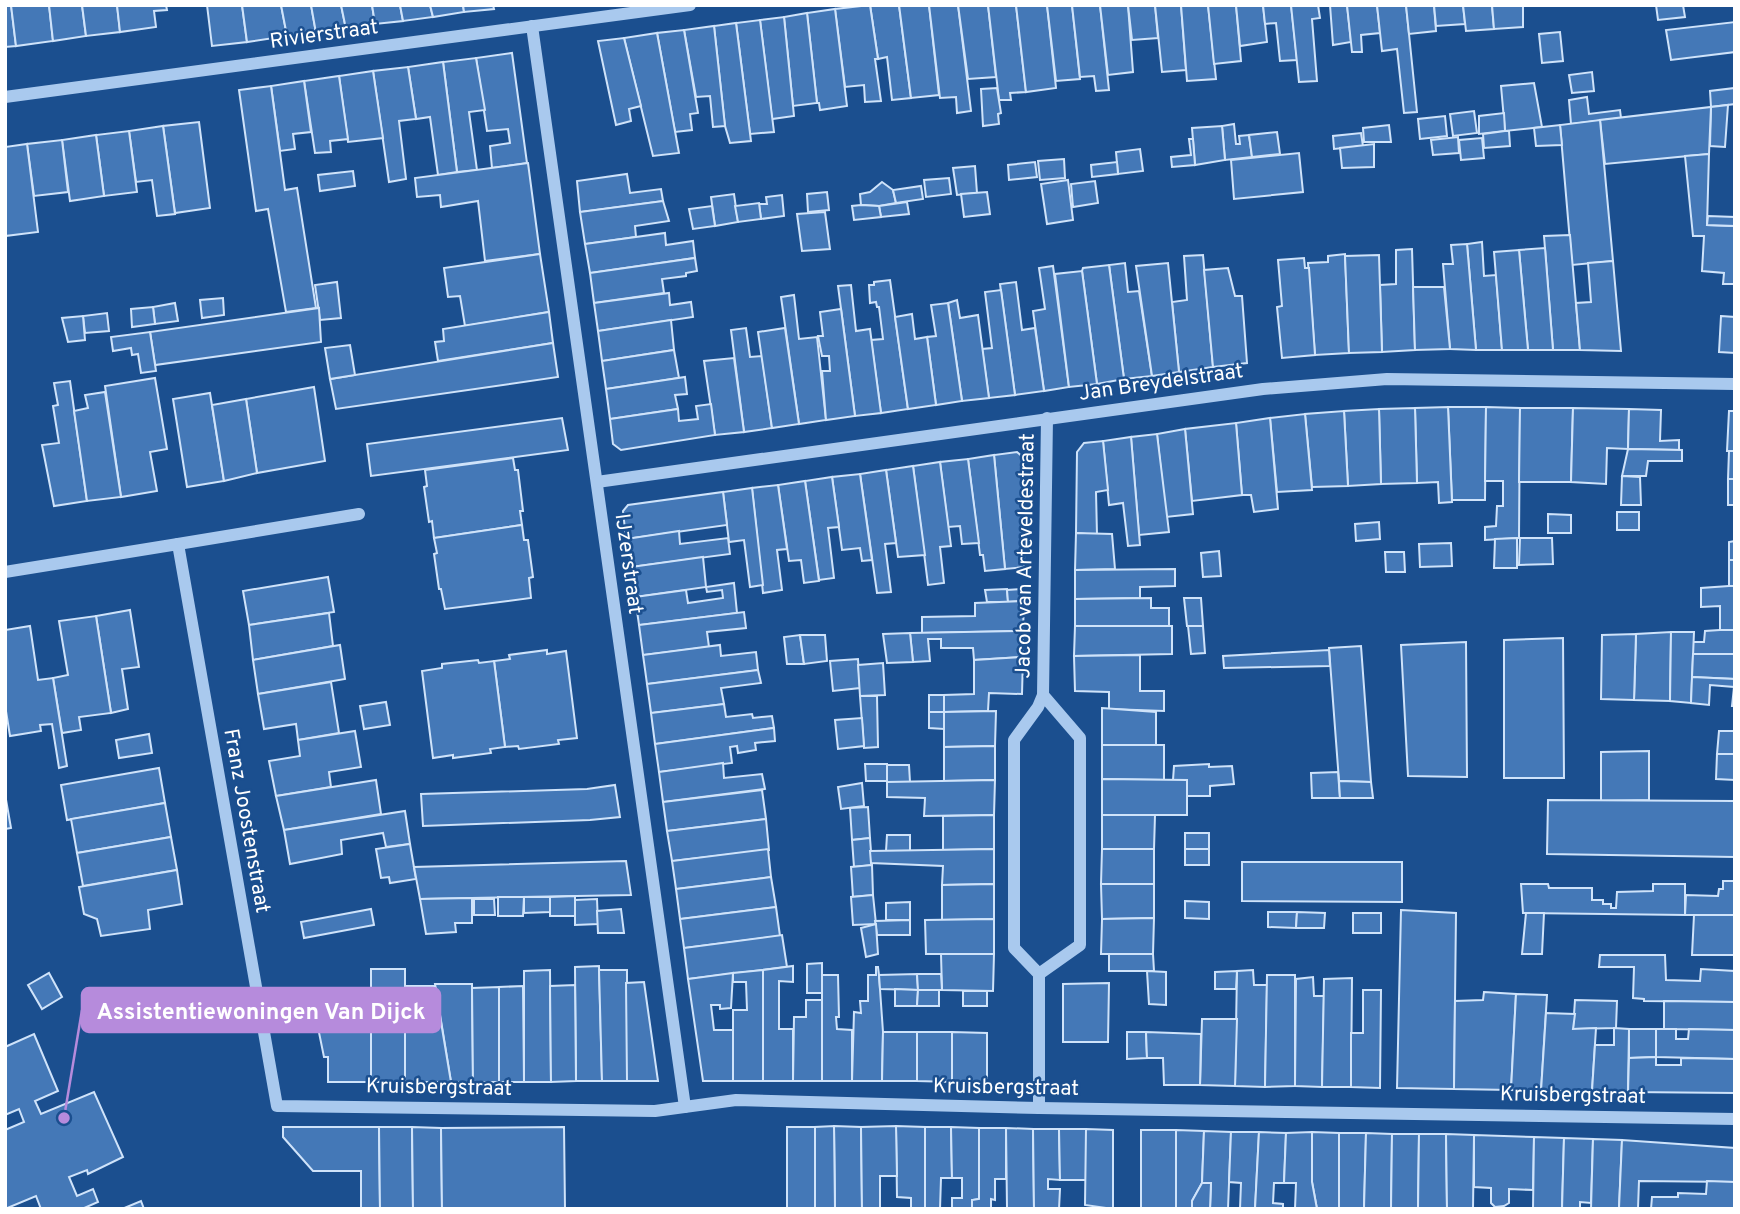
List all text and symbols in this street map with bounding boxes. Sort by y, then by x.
street label: Rivierstraat [268,14,380,56]
street label: Jan Breydelstraat [1077,358,1245,408]
street label: Jacob van Arteveldestraat [1010,433,1042,679]
street label: IJzerstraat [608,512,648,616]
street label: Franz Joostenstraat [216,727,276,915]
callout: Assistentiewoningen Van Dijck [82,988,440,1032]
text: Assistentiewoningen Van Dijck [96,999,426,1028]
street label: Kruisbergstraat [366,1073,512,1103]
street label: Kruisbergstraat [933,1073,1079,1103]
street label: Kruisbergstraat [1500,1081,1646,1111]

